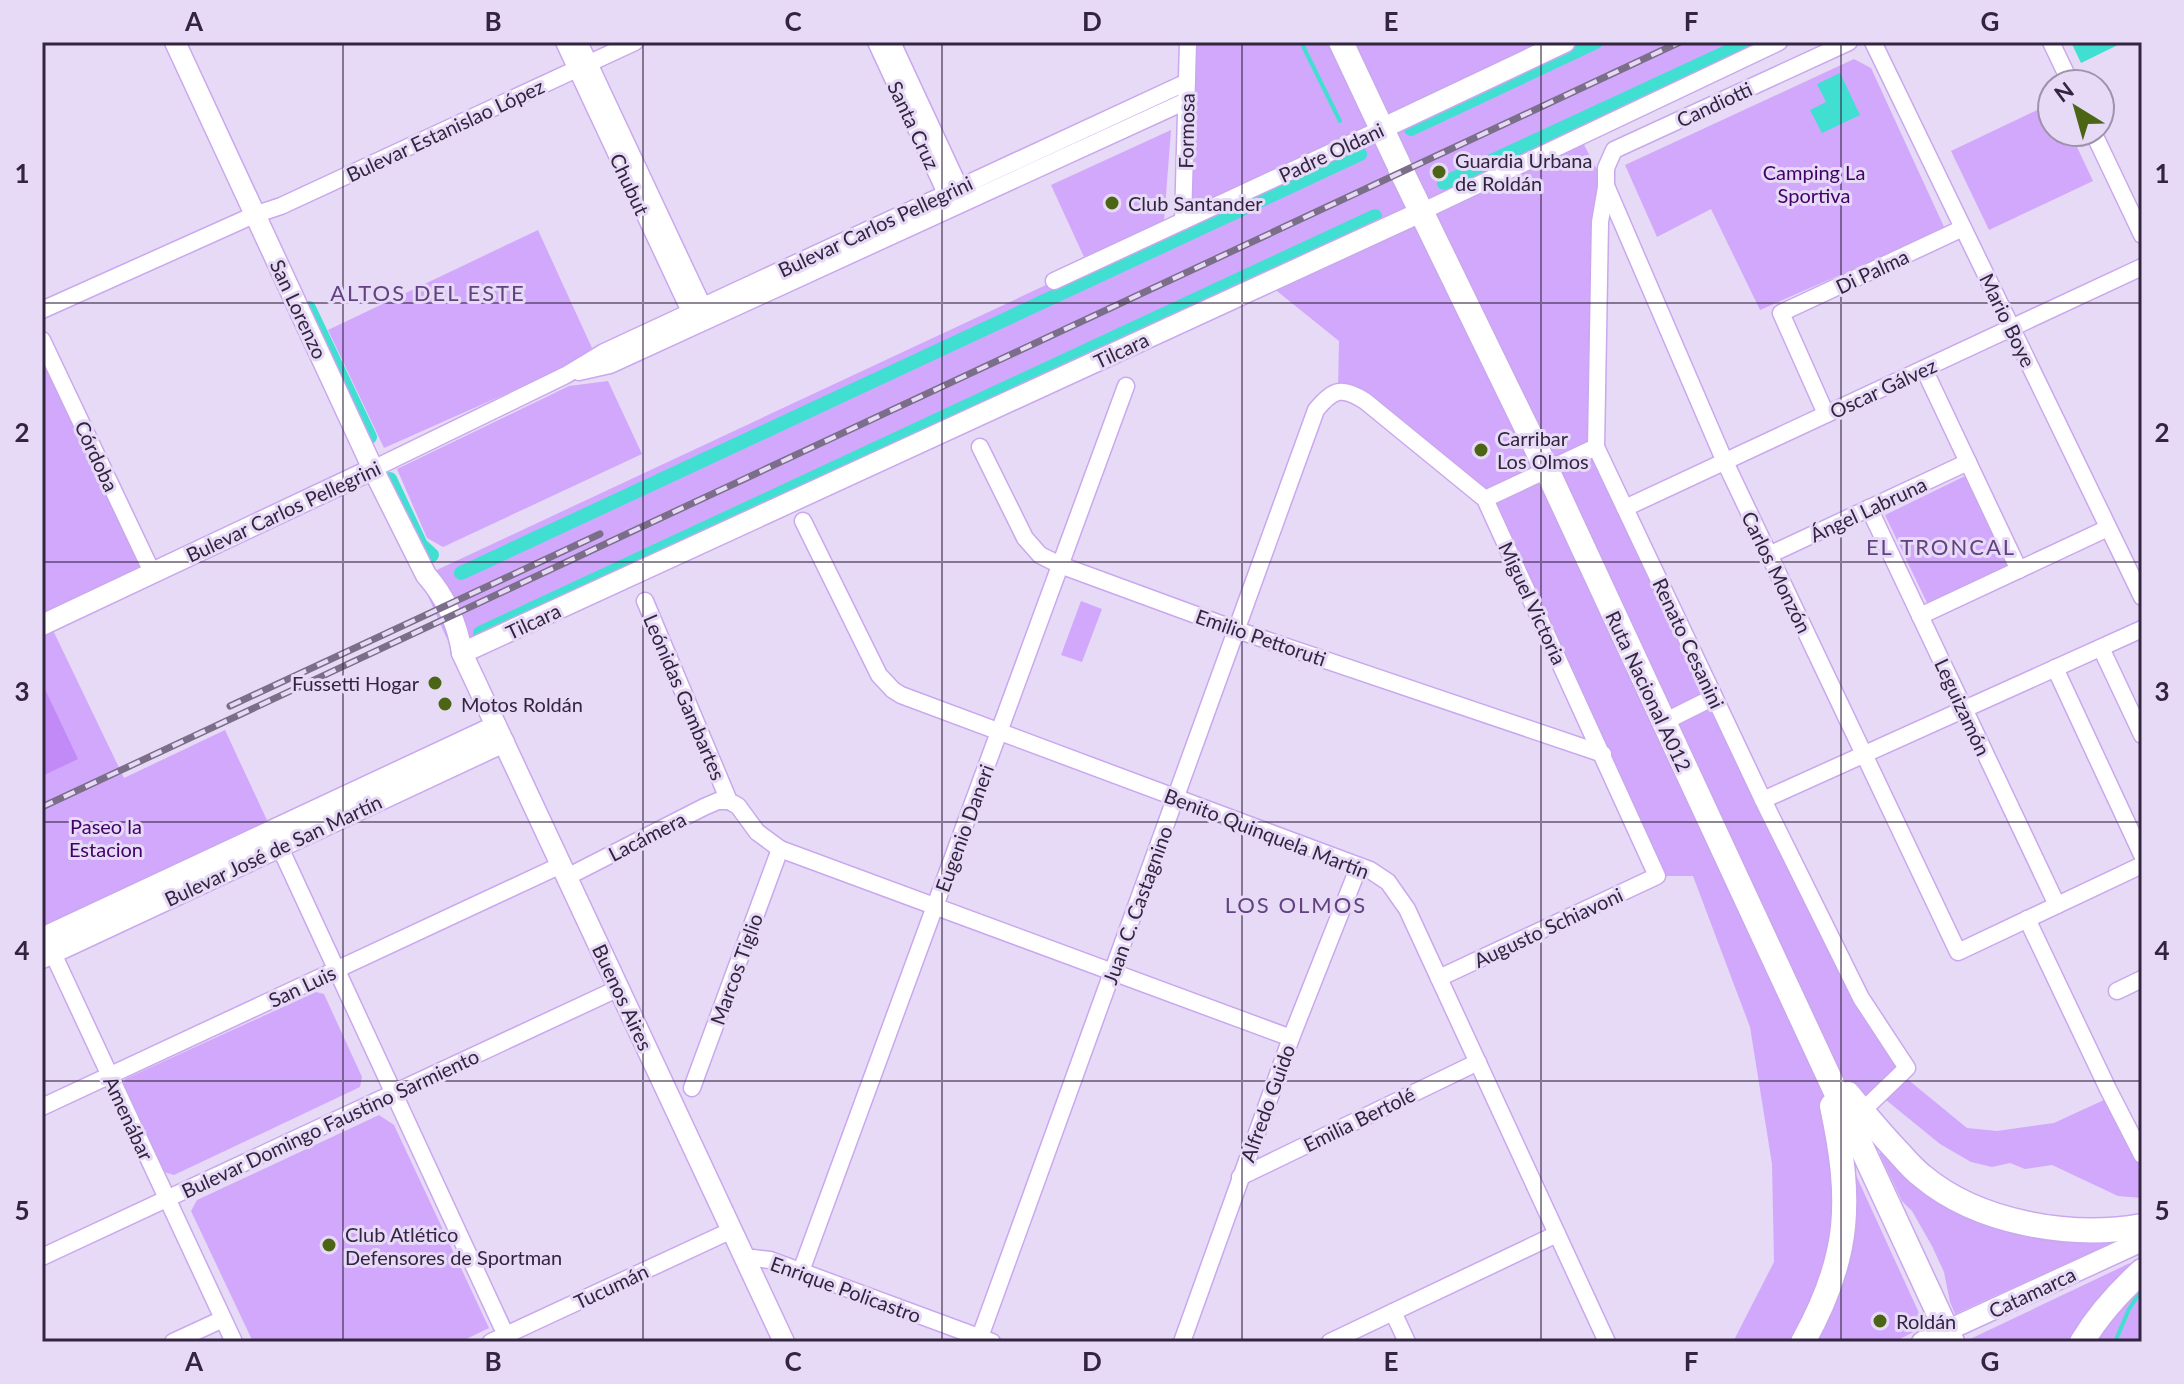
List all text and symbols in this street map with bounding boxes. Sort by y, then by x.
text: A [184,5,204,37]
text: B [484,5,502,37]
text: C [784,5,802,37]
text: D [1082,5,1102,37]
text: E [1384,5,1398,37]
text: F [1684,5,1698,37]
text: G [1981,5,1999,37]
north arrow [2036,68,2116,148]
street label: Bulevar Estanislao López [342,74,548,186]
street label: Candiotti [1673,76,1755,132]
text: N [2049,76,2079,108]
street label: Santa Cruz [883,77,945,173]
street label: Formosa [1173,93,1199,169]
street label: Padre Oldani [1275,117,1387,187]
place label: Guardia Urbana de Roldán [1455,148,1592,195]
street label: Chubut [605,149,655,219]
text: 1 [14,157,30,189]
text: 1 [2154,157,2170,189]
park label: Camping La Sportiva [1763,160,1865,207]
marker: Guardia Urbana de Roldán [1430,163,1448,181]
street label: Bulevar Carlos Pellegrini [774,170,976,282]
place label: Club Santander [1128,191,1263,215]
marker: Club Santander [1103,194,1121,212]
street label: Di Palma [1832,244,1912,298]
street label: San Lorenzo [266,256,332,362]
street label: Mario Boye [1975,269,2041,371]
district label: ALTOS DEL ESTE [330,279,526,306]
street label: Tilcara [1090,327,1152,373]
street label: Oscar Gálvez [1826,353,1940,423]
text: 2 [14,416,30,448]
text: 2 [2154,416,2170,448]
street label: Córdoba [70,417,124,495]
place label: Carribar Los Olmos [1497,426,1589,473]
marker: Carribar Los Olmos [1472,441,1490,459]
street label: Bulevar Carlos Pellegrini [182,455,384,567]
street label: Ángel Labruna [1806,471,1930,547]
street label: Carlos Monzón [1737,507,1817,637]
district label: EL TRONCAL [1866,533,2016,560]
street label: Miguel Victoria [1494,538,1572,668]
street label: Renato Cesanini [1648,574,1730,712]
street label: Tilcara [502,598,564,644]
street label: Emilio Pettoruti [1193,603,1329,671]
street label: Ruta Nacional A012 [1601,607,1697,775]
street label: Leónidas Gambartes [639,610,731,784]
street label: Leguizamón [1930,655,1996,759]
place label: Fussetti Hogar [292,671,420,695]
marker: Fussetti Hogar [426,674,444,692]
text: 3 [14,675,30,707]
text: 3 [2154,675,2170,707]
place label: Motos Roldán [461,692,583,716]
marker: Motos Roldán [436,695,454,713]
street label: Eugenio Daneri [930,761,998,895]
street label: Benito Quinquela Martín [1161,783,1373,883]
street label: Bulevar José de San Martín [161,789,385,911]
street label: Lacámera [604,806,690,866]
park label: Paseo la Estacion [69,814,143,861]
street label: Juan C. Castagnino [1097,823,1177,987]
street label: Augusto Schiavoni [1470,882,1626,972]
district label: LOS OLMOS [1225,891,1367,918]
street label: Marcos Tiglio [705,910,767,1028]
text: 4 [14,934,30,966]
text: 4 [2154,934,2170,966]
street label: Buenos Aires [588,940,658,1054]
street label: San Luis [265,960,339,1012]
street label: Alfredo Guido [1235,1041,1299,1165]
street label: Bulevar Domingo Faustino Sarmiento [178,1043,482,1203]
street label: Amenábar [99,1072,159,1165]
street label: Emilia Bertolé [1299,1082,1419,1156]
text: 5 [14,1194,30,1226]
text: 5 [2154,1194,2170,1226]
place label: Club Atlético Defensores de Sportman [345,1222,562,1269]
marker: Club Atlético Defensores de Sportman [320,1236,338,1254]
street label: Enrique Policastro [767,1251,925,1327]
street label: Tucumán [570,1258,652,1314]
street label: Catamarca [1985,1261,2079,1323]
place label: Roldán [1896,1309,1956,1333]
marker: Roldán [1871,1312,1889,1330]
text: A [184,1345,204,1377]
text: B [484,1345,502,1377]
text: C [784,1345,802,1377]
text: D [1082,1345,1102,1377]
text: E [1384,1345,1398,1377]
text: F [1684,1345,1698,1377]
text: G [1981,1345,1999,1377]

